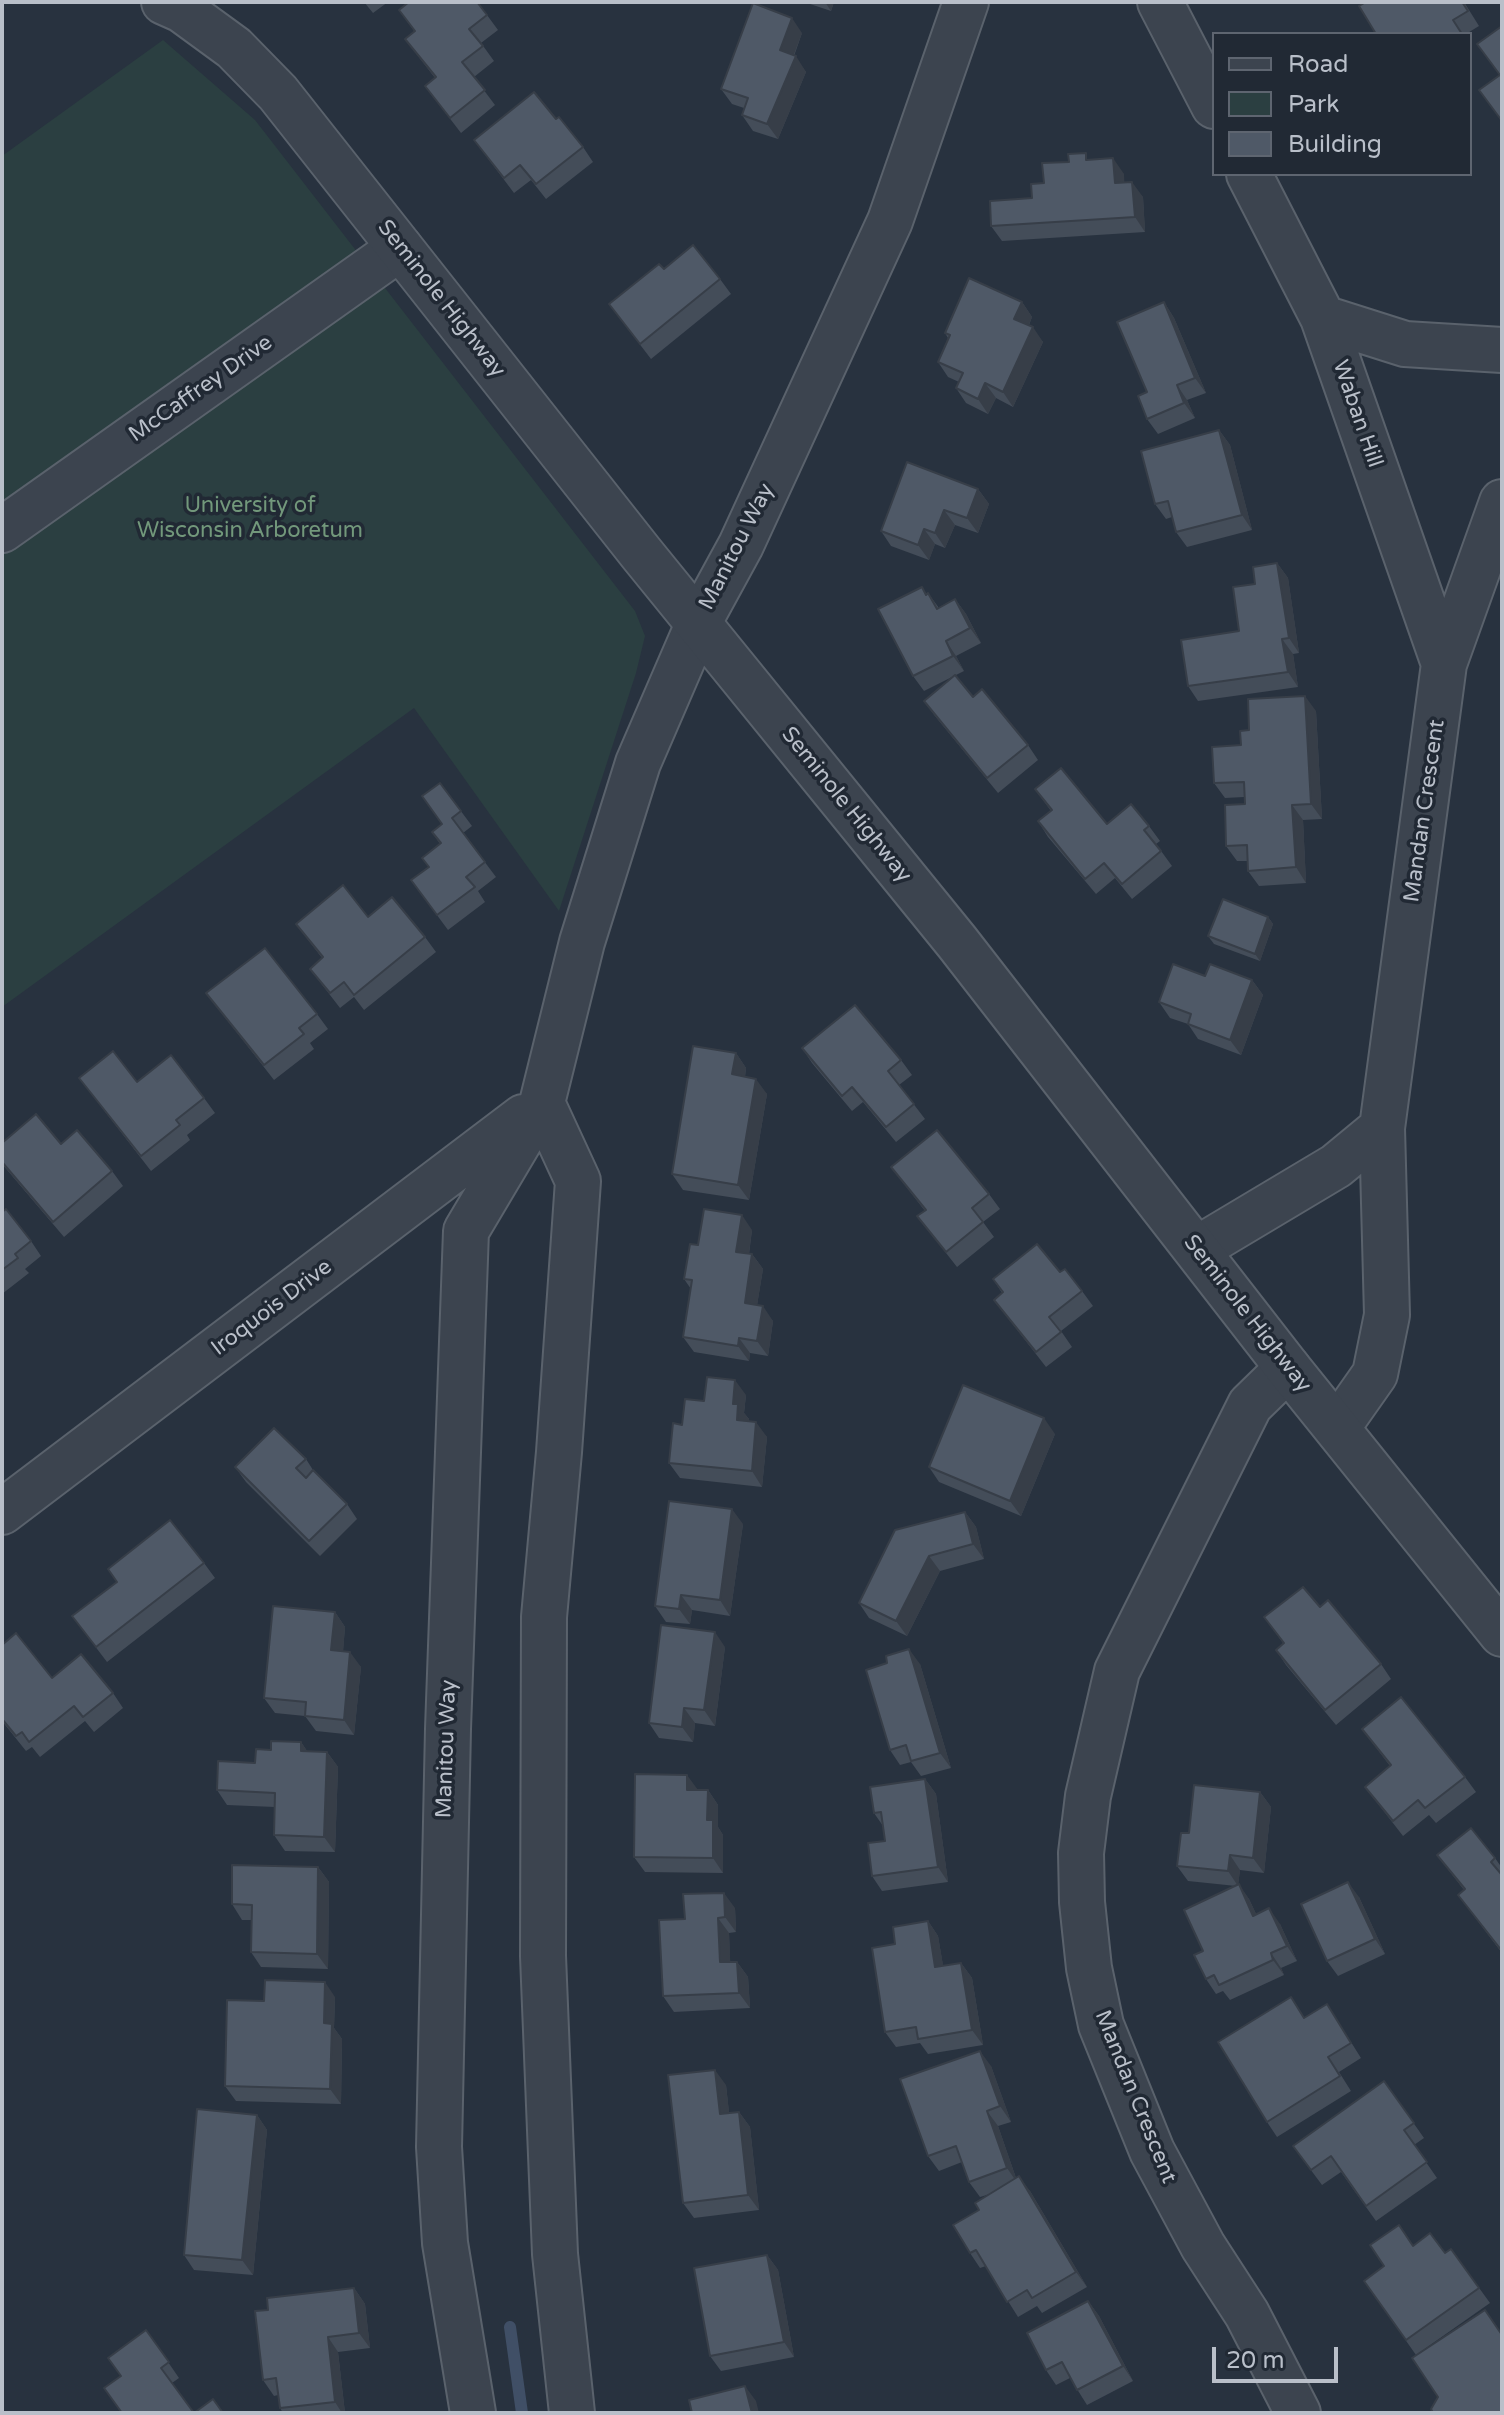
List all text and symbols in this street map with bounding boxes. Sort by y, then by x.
legend [1212,32,1472,176]
text: Road [1288,50,1348,79]
text: Park [1288,90,1339,119]
text: Building [1288,130,1382,159]
street label: Seminole Highway [371,215,511,383]
street label: McCaffrey Drive [124,330,278,448]
street label: Waban Hill [1326,357,1388,471]
street label: Manitou Way [694,479,780,615]
park label: University of Wisconsin Arboretum [137,493,363,544]
street label: Mandan Crescent [1399,718,1451,904]
street label: Seminole Highway [775,722,917,888]
street label: Seminole Highway [1177,1230,1317,1398]
street label: Iroquois Drive [207,1254,337,1362]
street label: Manitou Way [431,1679,463,1819]
street label: Mandan Crescent [1088,2007,1182,2187]
scale bar [1216,2331,1342,2381]
text: 20 m [1226,2346,1284,2375]

